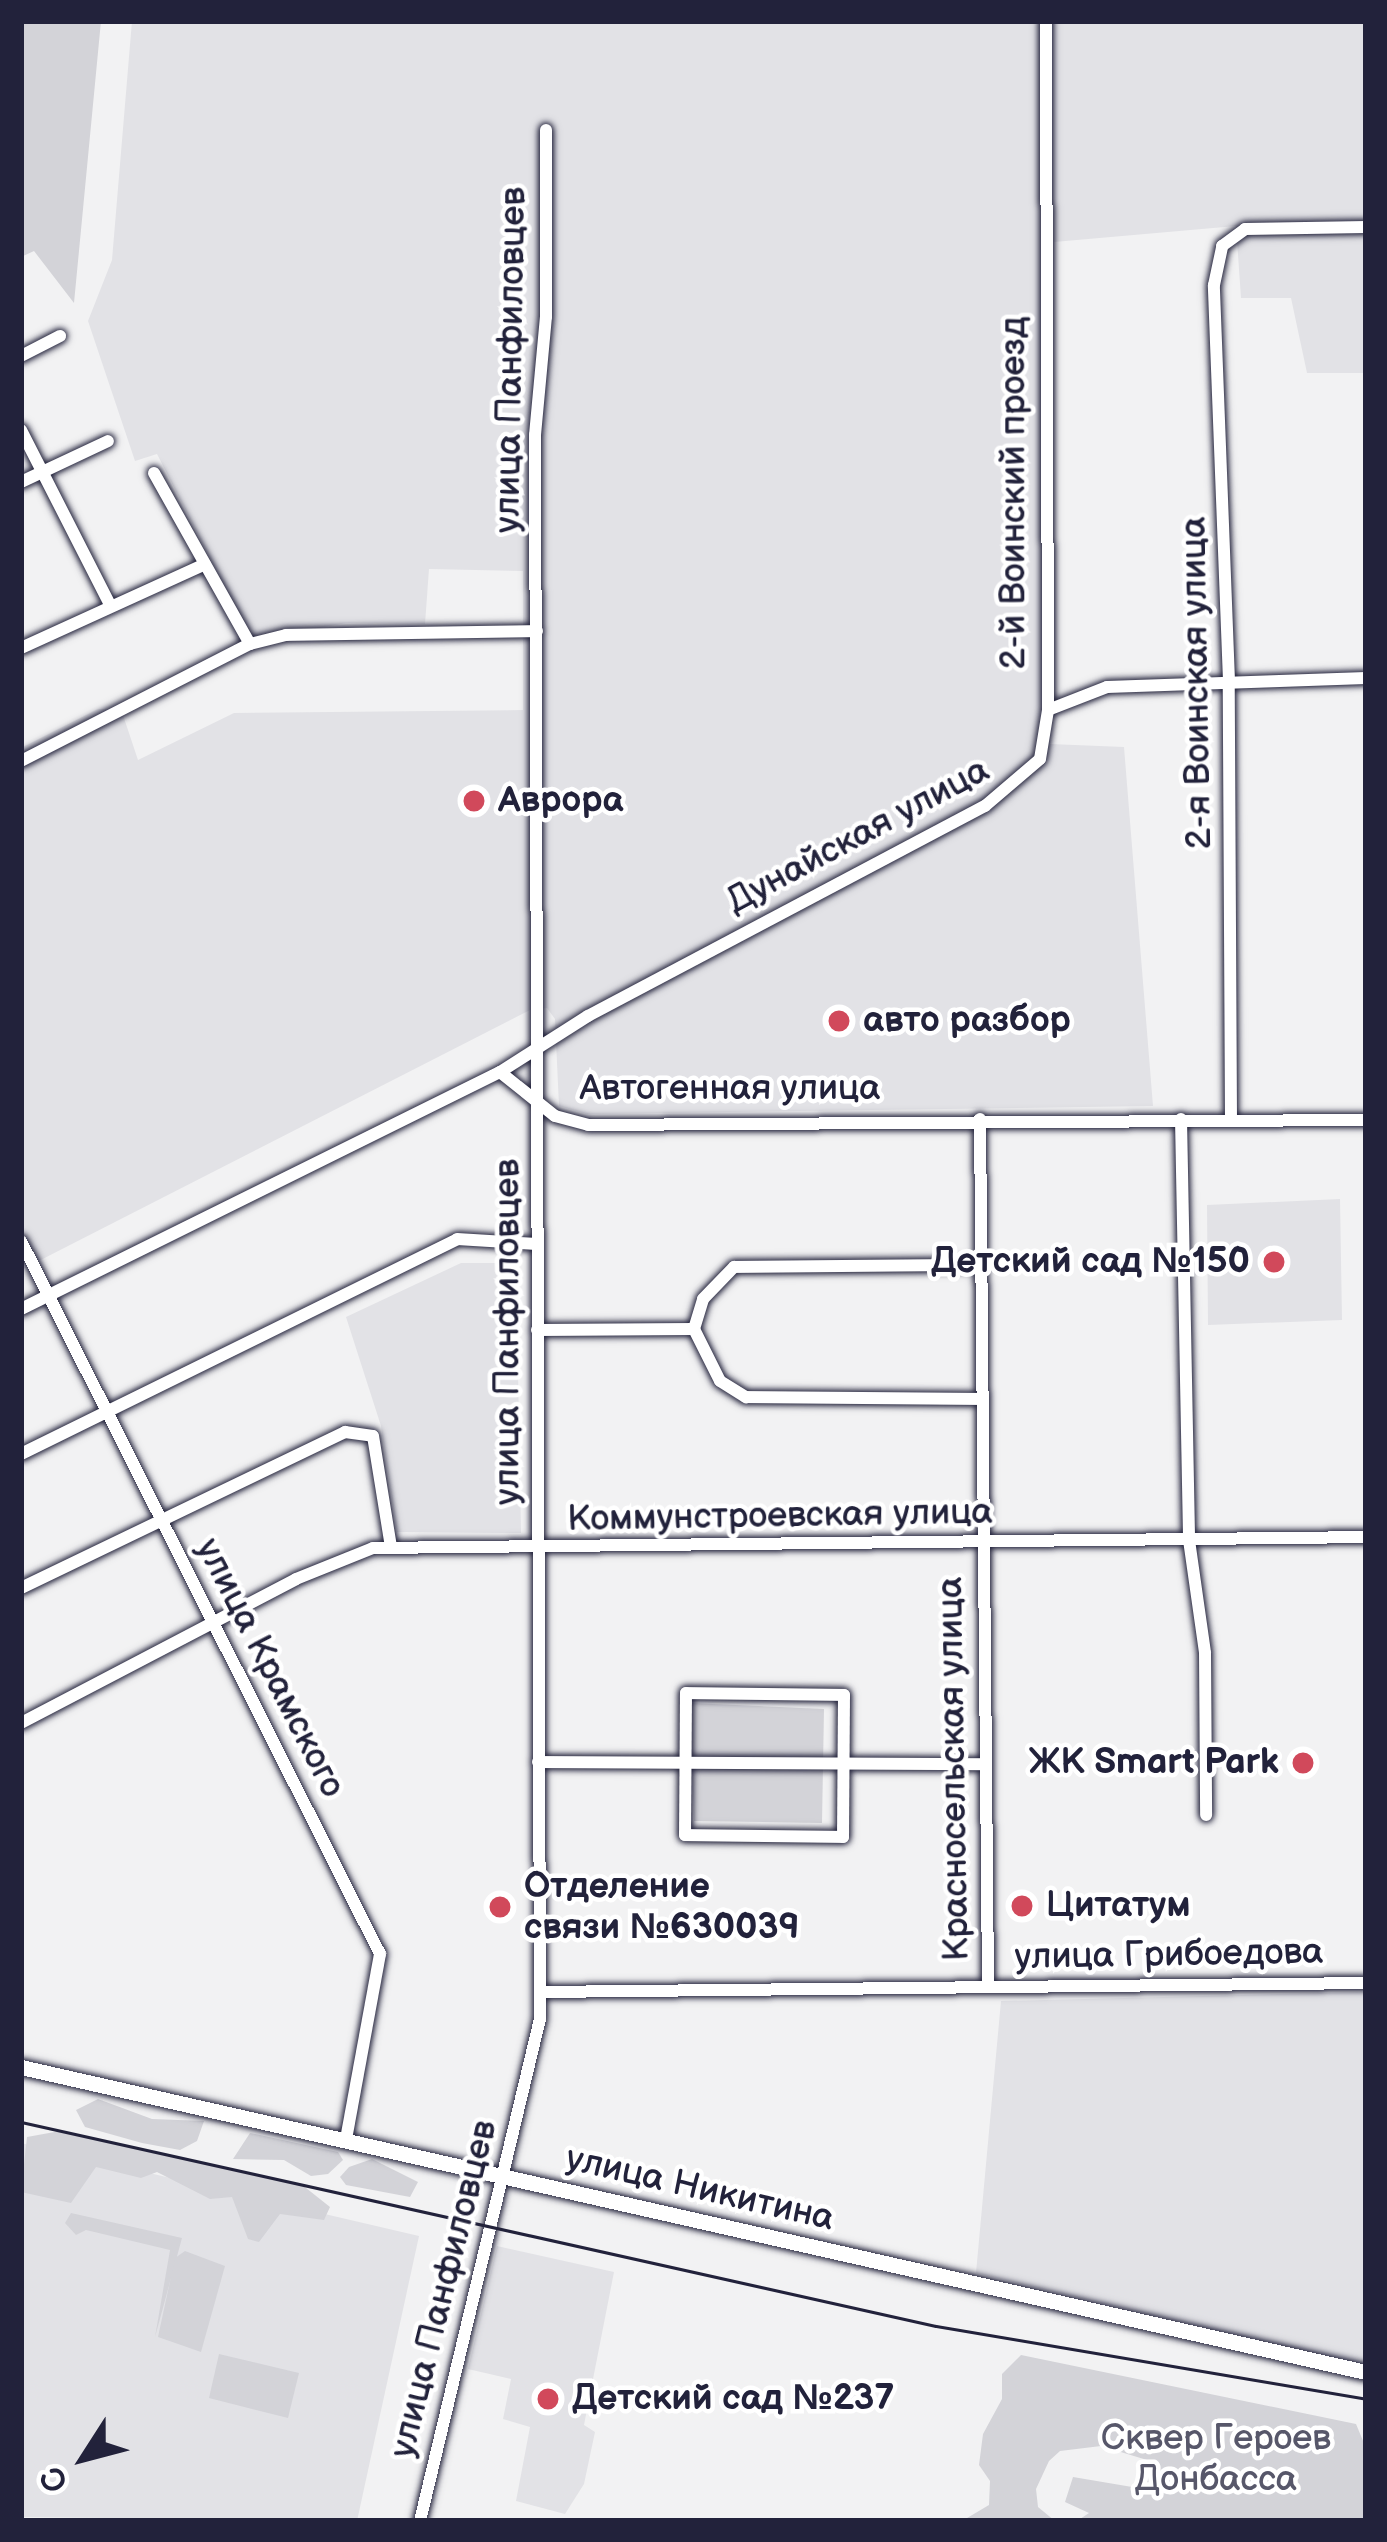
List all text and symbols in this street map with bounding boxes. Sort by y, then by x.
street label: улица Панфиловцев [486,186,536,534]
street label: 2-й Воинский проезд [992,316,1036,670]
street label: 2-я Воинская улица [1172,516,1222,850]
street label: Дунайская улица [719,749,997,923]
place label: Аврора [498,779,623,823]
marker: Аврора [461,788,487,814]
place label: авто разбор [863,999,1071,1043]
marker: авто разбор [826,1008,852,1034]
street label: Автогенная улица [580,1067,880,1111]
street label: улица Панфиловцев [486,1159,530,1505]
place label: Детский сад №150 [931,1240,1250,1284]
marker: Детский сад №150 [1261,1249,1287,1275]
street label: Коммунстроевская улица [567,1491,993,1541]
street label: улица Крамского [186,1531,354,1805]
street label: Красносельская улица [929,1576,979,1962]
place label: ЖК Smart Park [1028,1741,1279,1785]
marker: ЖК Smart Park [1290,1750,1316,1776]
place label: Отделение связи №630039 [524,1864,800,1949]
place label: Цитатум [1046,1884,1190,1928]
marker: Цитатум [1009,1893,1035,1919]
marker: Отделение связи №630039 [487,1894,513,1920]
street label: улица Грибоедова [1014,1931,1324,1979]
street label: улица Панфиловцев [381,2116,507,2462]
street label: улица Никитина [562,2137,838,2241]
place label: Детский сад №237 [572,2377,894,2421]
marker: Детский сад №237 [535,2386,561,2412]
north arrow [24,2398,144,2518]
park label: Сквер Героев Донбасса [1101,2416,1331,2501]
text: С [32,2458,78,2500]

